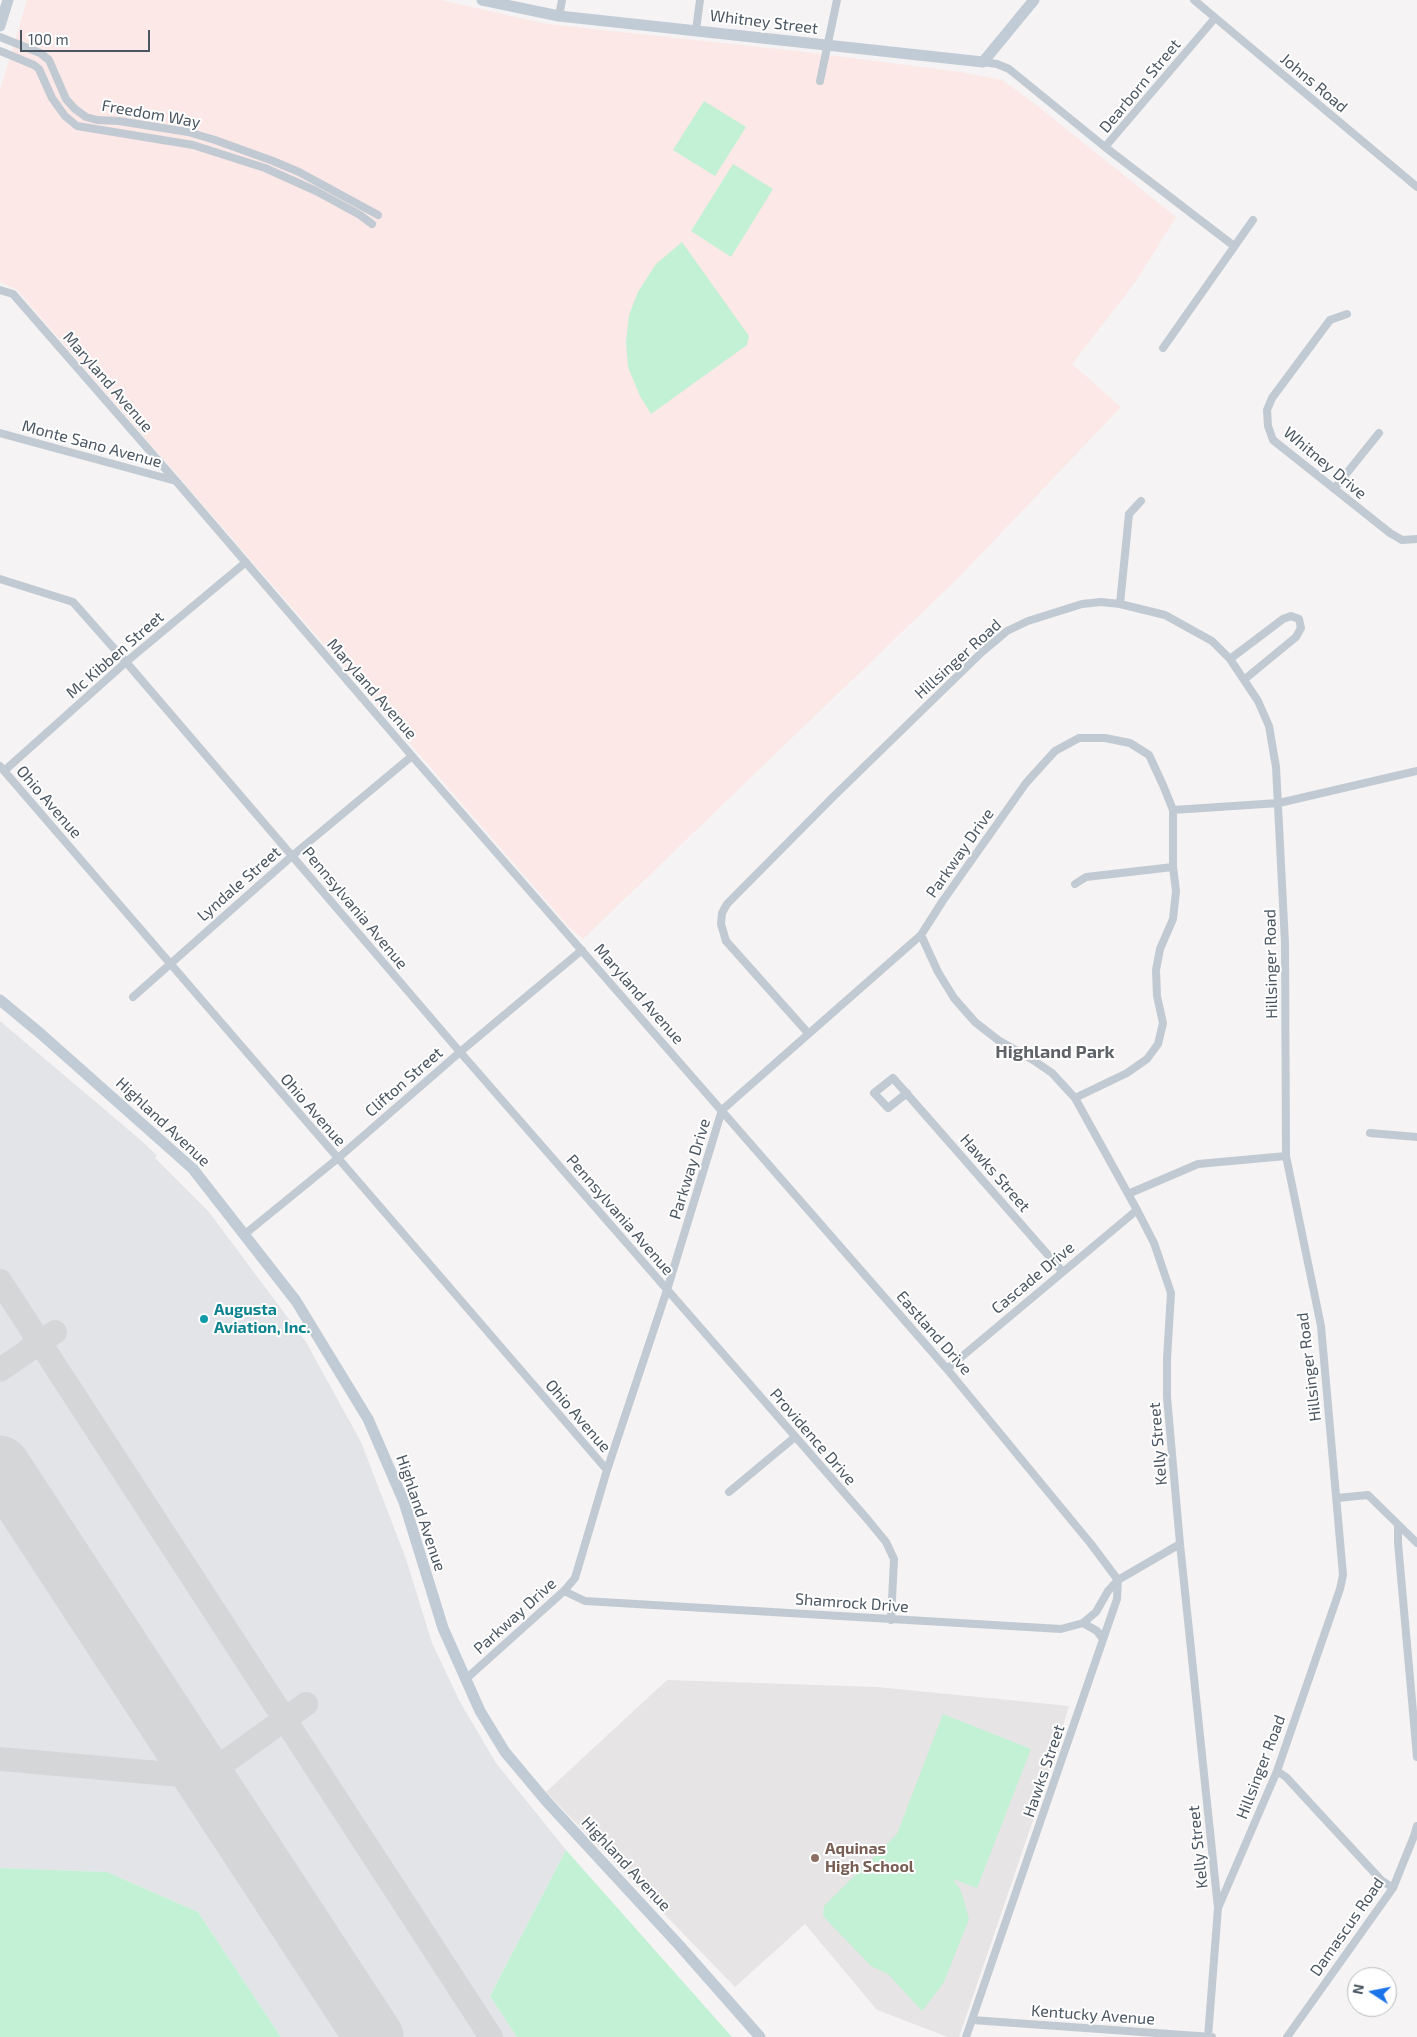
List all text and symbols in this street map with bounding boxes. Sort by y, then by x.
street label: Whitney Street [709,6,819,38]
scale bar [22,20,152,52]
text: 100 m [28,30,69,48]
street label: Dearborn Street [1095,35,1185,137]
street label: Johns Road [1277,49,1351,117]
street label: Freedom Way [100,96,202,132]
street label: Maryland Avenue [59,328,157,436]
street label: Monte Sano Avenue [20,416,164,472]
street label: Whitney Drive [1280,423,1370,503]
street label: Mc Kibben Street [62,607,168,703]
street label: Hillsinger Road [911,615,1005,703]
street label: Maryland Avenue [323,635,421,743]
street label: Ohio Avenue [12,762,86,842]
street label: Parkway Drive [922,805,998,901]
street label: Lyndale Street [193,843,285,925]
street label: Pennsylvania Avenue [298,843,412,973]
street label: Hillsinger Road [1260,909,1282,1019]
street label: Maryland Avenue [590,940,688,1048]
district label: Highland Park [995,1041,1115,1063]
street label: Clifton Street [361,1043,447,1121]
street label: Ohio Avenue [276,1070,350,1150]
street label: Highland Avenue [112,1073,214,1171]
street label: Parkway Drive [666,1116,714,1222]
street label: Hawks Street [956,1130,1034,1216]
street label: Pennsylvania Avenue [562,1151,678,1279]
street label: Cascade Drive [988,1238,1078,1318]
street label: Eastland Drive [892,1287,976,1379]
place label: Augusta Aviation, Inc. [214,1300,310,1338]
street label: Hillsinger Road [1293,1311,1325,1423]
marker: Augusta Aviation, Inc. [198,1313,210,1325]
street label: Ohio Avenue [541,1376,615,1456]
street label: Providence Drive [766,1385,860,1489]
street label: Kelly Street [1145,1402,1171,1486]
street label: Highland Avenue [392,1452,450,1574]
street label: Parkway Drive [470,1574,560,1658]
street label: Shamrock Drive [795,1589,909,1617]
street label: Hillsinger Road [1232,1712,1290,1822]
street label: Hawks Street [1019,1722,1069,1820]
street label: Kelly Street [1184,1804,1212,1890]
street label: Highland Avenue [577,1813,675,1915]
place label: Aquinas High School [825,1839,914,1877]
marker: Aquinas High School [809,1852,821,1864]
street label: Damascus Road [1306,1874,1388,1980]
north arrow [1347,1967,1397,2017]
text: N [1348,1983,1367,1996]
street label: Kentucky Avenue [1030,2001,1156,2029]

